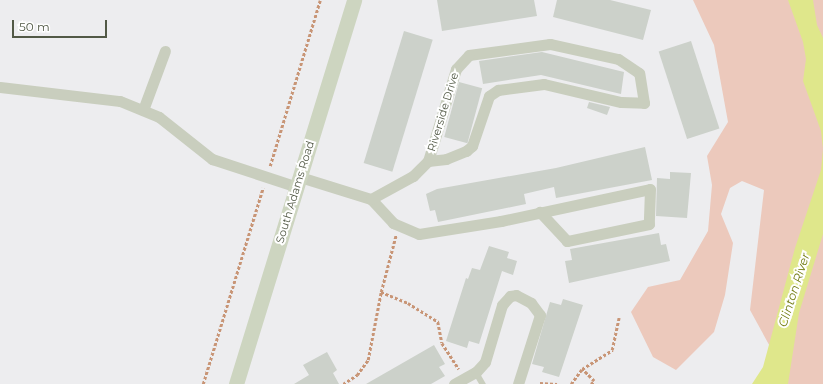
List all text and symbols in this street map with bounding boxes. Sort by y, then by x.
scale bar [14,12,109,38]
text: 50 m [19,19,50,34]
street label: Riverside Drive [425,71,461,153]
street label: South Adams Road [273,139,317,245]
water label: Clinton River [775,251,813,329]

